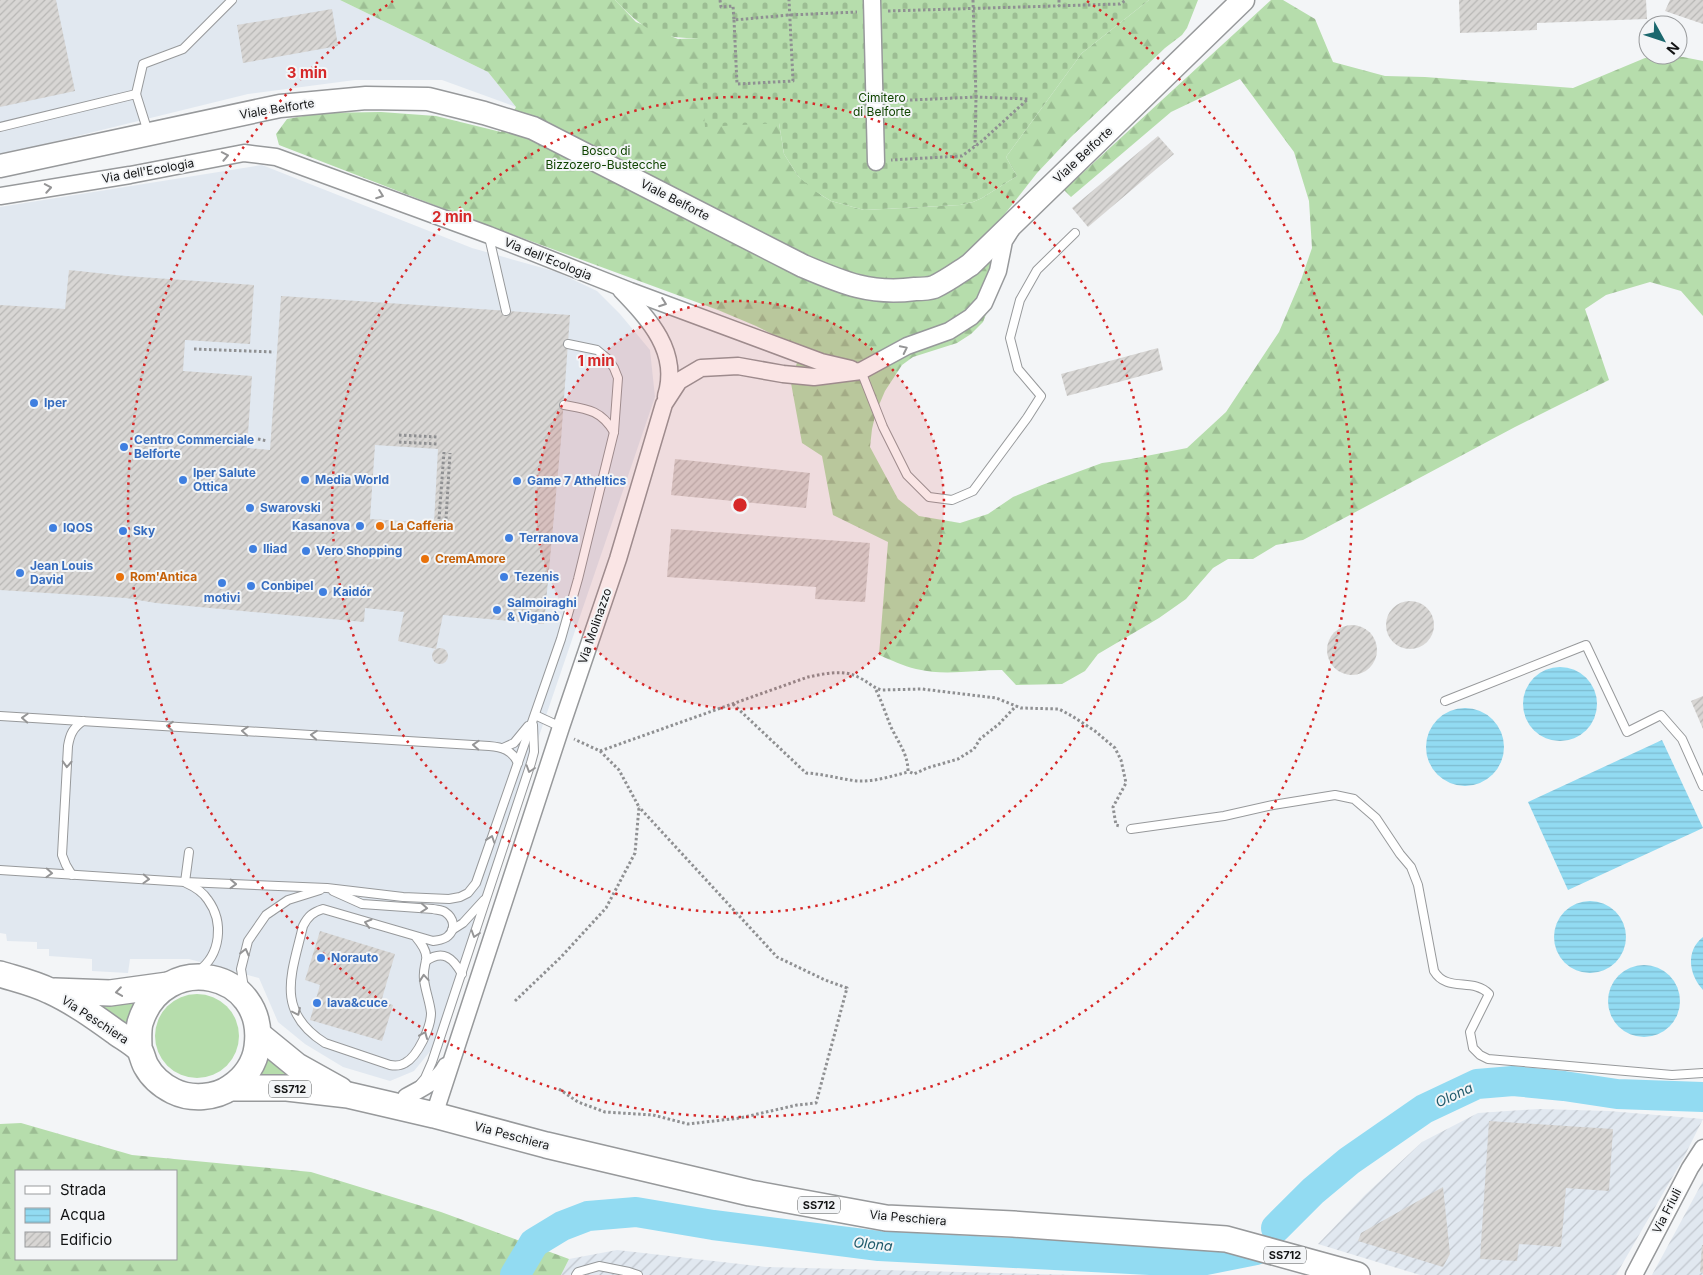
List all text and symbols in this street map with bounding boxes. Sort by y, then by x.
north arrow [1638,15,1688,65]
text: N [1663,39,1683,58]
text: 3 min [287,63,327,82]
park label: Cimitero di Belforte [853,90,911,119]
street label: Viale Belforte [238,95,316,122]
street label: Viale Belforte [1050,123,1115,186]
park label: Bosco di Bizzozero-Bustecche [545,143,667,172]
one-way arrow [221,152,230,162]
street label: Via dell'Ecologia [101,155,195,186]
street label: Viale Belforte [638,176,712,223]
one-way arrow [44,184,52,194]
one-way arrow [376,189,384,199]
text: 2 min [432,207,472,226]
street label: Via dell'Ecologia [502,234,594,283]
one-way arrow [658,297,667,307]
one-way arrow [899,344,908,355]
text: 1 min [577,351,615,370]
place label: Iper [44,395,67,410]
marker: Iper [28,397,40,409]
place label: Centro Commerciale Belforte [134,432,254,461]
marker: Centro Commerciale Belforte [118,441,130,453]
place label: Iper Salute Ottica [193,465,256,494]
place label: Media World [315,472,389,487]
place label: Game 7 Atheltics [527,473,627,488]
marker: Iper Salute Ottica [177,474,189,486]
marker: Media World [299,474,311,486]
marker: Game 7 Atheltics [511,475,523,487]
centre of rings [731,496,749,514]
place label: Swarovski [260,500,321,515]
marker: Swarovski [244,502,256,514]
place label: Kasanova [292,518,350,533]
place label: La Cafferia [390,518,454,533]
place label: IQOS [63,520,93,535]
marker: Kasanova [354,520,366,532]
marker: La Cafferia [374,520,386,532]
marker: IQOS [47,522,59,534]
place label: Sky [133,523,156,538]
marker: Sky [117,525,129,537]
place label: Terranova [519,530,579,545]
marker: Terranova [503,532,515,544]
place label: Iliad [263,541,287,556]
marker: Iliad [247,543,259,555]
place label: Vero Shopping [316,543,402,558]
marker: Vero Shopping [300,545,312,557]
place label: CremAmore [435,551,506,566]
marker: CremAmore [419,553,431,565]
place label: Jean Louis David [30,558,93,587]
marker: Jean Louis David [14,567,26,579]
place label: Rom'Antica [130,569,197,584]
place label: Tezenis [514,569,559,584]
marker: Rom'Antica [114,571,126,583]
marker: Tezenis [498,571,510,583]
marker: motivi [216,577,228,589]
place label: Conbipel [261,578,314,593]
marker: Conbipel [245,580,257,592]
place label: Kaidór [333,584,372,599]
marker: Kaidór [317,586,329,598]
street label: Via Molinazzo [575,586,615,666]
place label: motivi [204,590,240,605]
place label: Salmoiraghi & Viganò [507,595,577,624]
marker: Salmoiraghi & Viganò [491,604,503,616]
one-way arrow [21,712,29,723]
one-way arrow [166,721,174,732]
one-way arrow [241,725,249,736]
one-way arrow [310,729,318,740]
one-way arrow [472,739,480,750]
one-way arrow [61,760,72,768]
one-way arrow [525,764,535,772]
one-way arrow [485,835,495,844]
one-way arrow [45,868,53,879]
one-way arrow [142,874,150,885]
one-way arrow [230,878,238,889]
one-way arrow [420,903,428,914]
one-way arrow [364,918,373,928]
one-way arrow [471,929,481,938]
one-way arrow [239,947,250,956]
place label: Norauto [331,950,378,965]
marker: Norauto [315,952,327,964]
one-way arrow [419,974,430,982]
one-way arrow [115,986,123,997]
street label: Via Peschiera [59,992,132,1047]
place label: lava&cuce [327,995,388,1010]
marker: lava&cuce [311,997,323,1009]
one-way arrow [290,1007,301,1016]
one-way arrow [418,1031,429,1040]
water label: Olona [1432,1078,1476,1111]
road number: SS712 [269,1080,311,1098]
street label: Via Peschiera [473,1118,551,1153]
legend [15,1170,178,1260]
text: Strada [60,1180,106,1199]
street label: Via Friuli [1649,1186,1684,1236]
road number: SS712 [798,1196,840,1214]
text: Acqua [60,1205,105,1224]
street label: Via Peschiera [869,1207,947,1228]
text: Edificio [60,1230,112,1249]
water label: Olona [853,1233,894,1254]
road number: SS712 [1264,1246,1306,1264]

